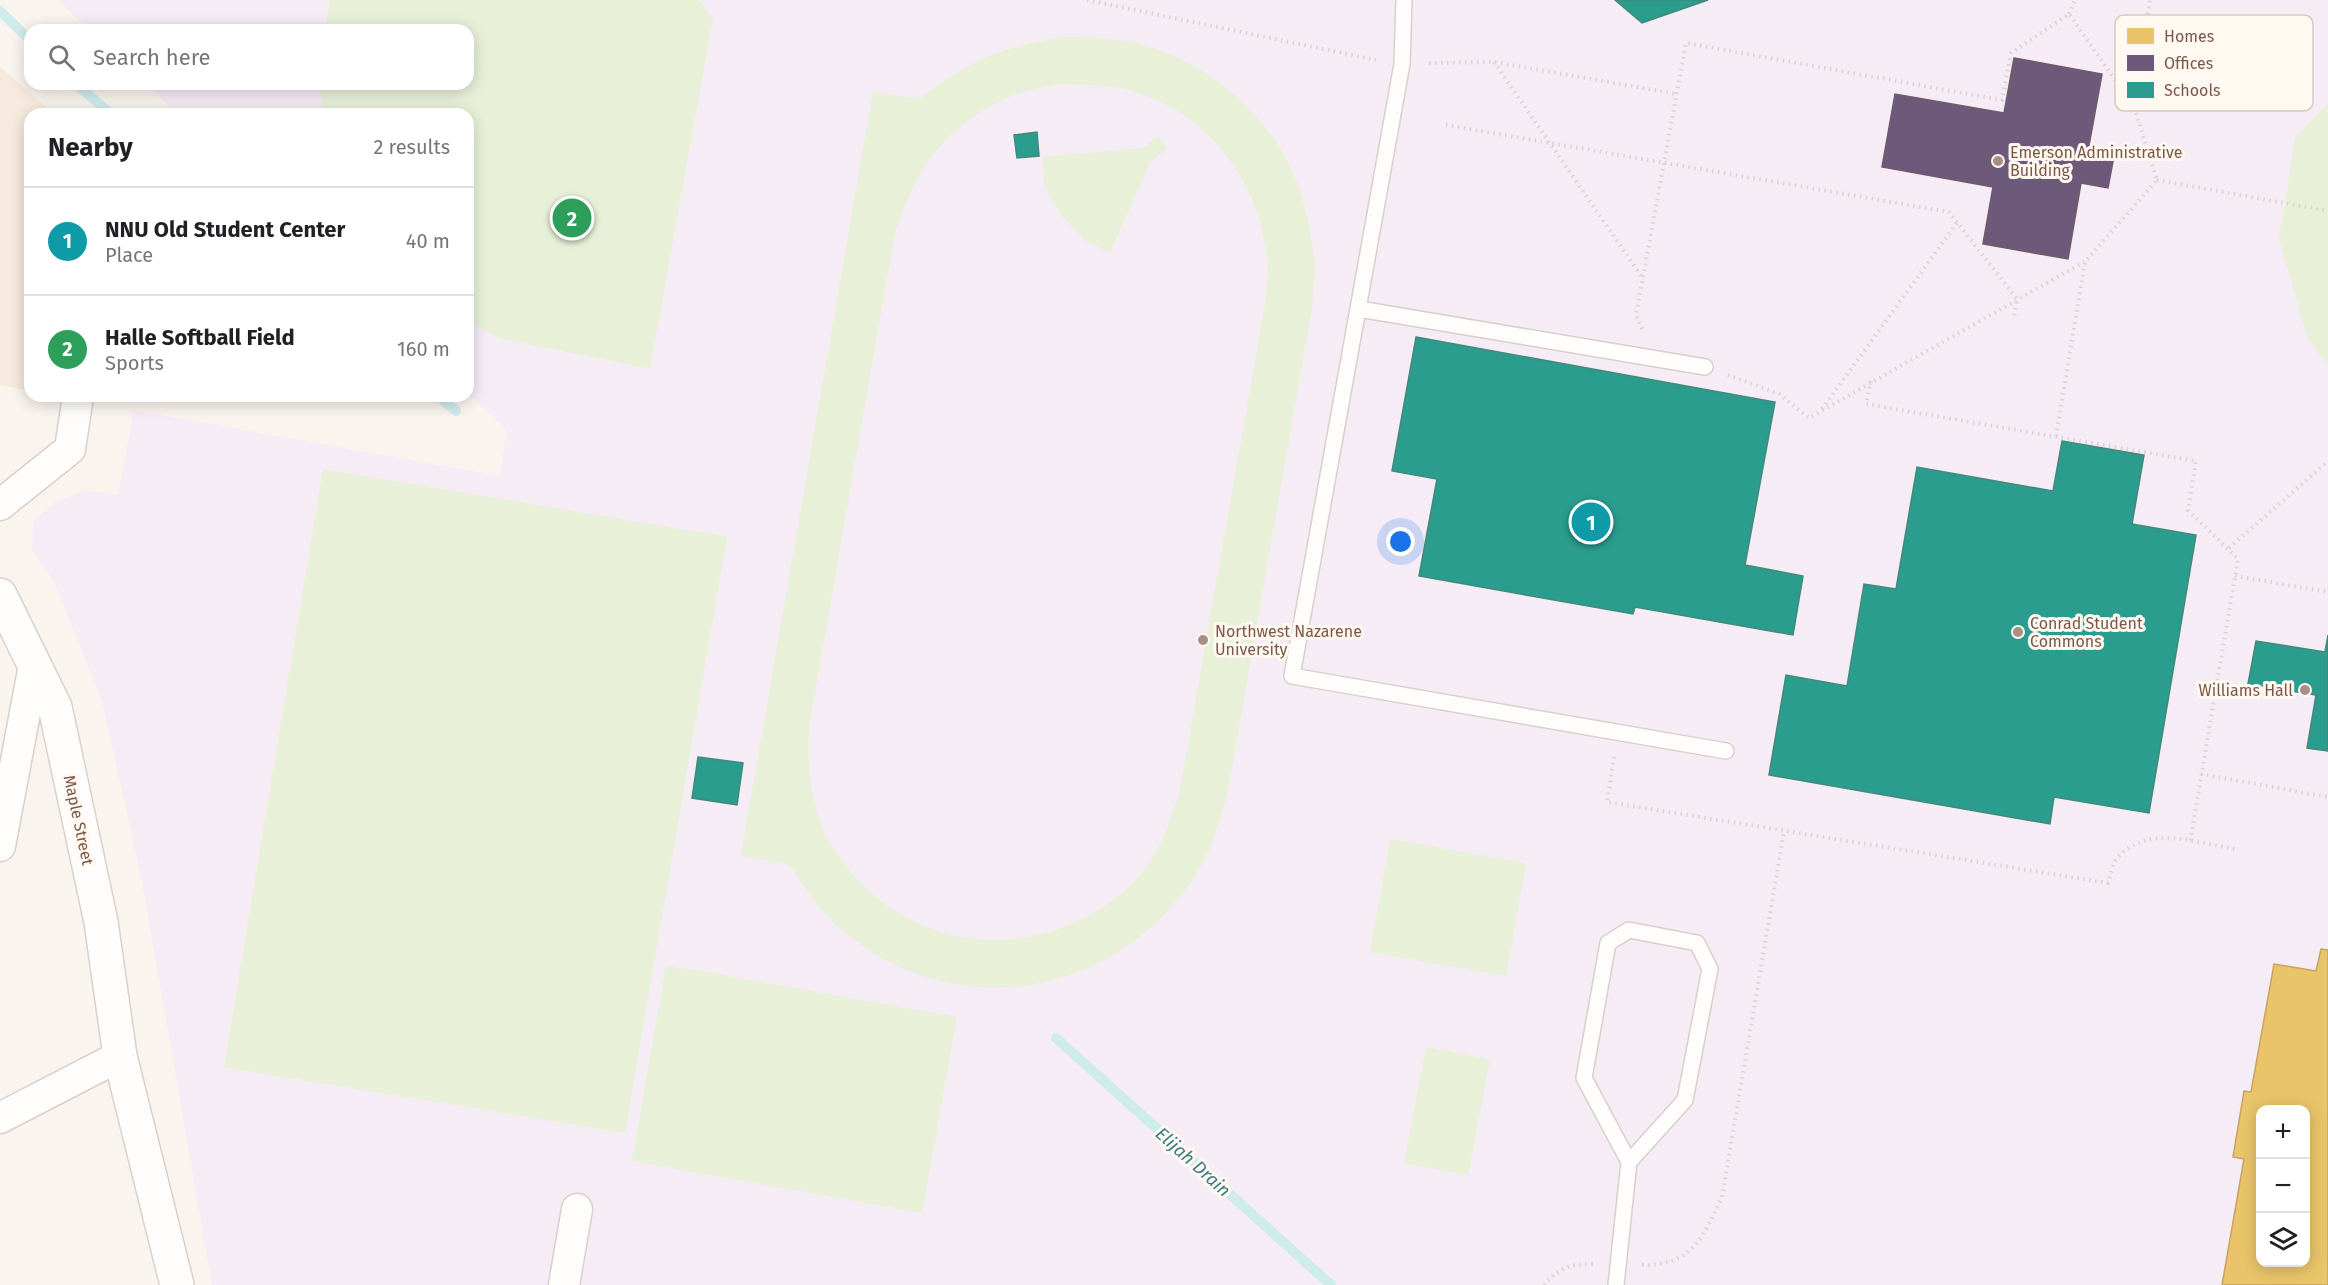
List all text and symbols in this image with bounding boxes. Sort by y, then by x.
legend [2115,15,2313,111]
search box [24,24,474,90]
text: Homes [2164,27,2214,46]
icon: search [45,41,78,74]
text: Search here [93,44,211,71]
text: Offices [2164,54,2213,73]
text: Schools [2164,81,2221,100]
text: Nearby [48,132,133,163]
text: 2 results [373,135,450,159]
place label: Emerson Administrative Building [2010,143,2182,180]
marker: Emerson Administrative Building [1991,154,2005,168]
pin: 2 [552,196,592,240]
text: NNU Old Student Center [105,216,345,243]
text: 1 [63,229,72,253]
text: 40 m [406,229,450,253]
text: Place [105,243,153,267]
text: Halle Softball Field [105,324,295,351]
text: 2 [62,337,73,361]
text: 160 m [397,337,450,361]
text: Sports [105,351,164,375]
pin: 1 [1572,500,1610,544]
your location [1386,527,1415,556]
place label: Conrad Student Commons [2030,614,2143,651]
place label: Northwest Nazarene University [1215,622,1362,659]
marker: Conrad Student Commons [2011,625,2025,639]
marker: Northwest Nazarene University [1196,633,1210,647]
place label: Williams Hall [2198,681,2293,700]
marker: Williams Hall [2298,683,2312,697]
street label: Maple Street [60,773,97,867]
map controls [2256,1105,2310,1267]
button: + [2256,1105,2310,1159]
water label: Elijah Drain [1151,1123,1235,1201]
button: − [2256,1159,2310,1213]
button: layers [2256,1213,2310,1267]

